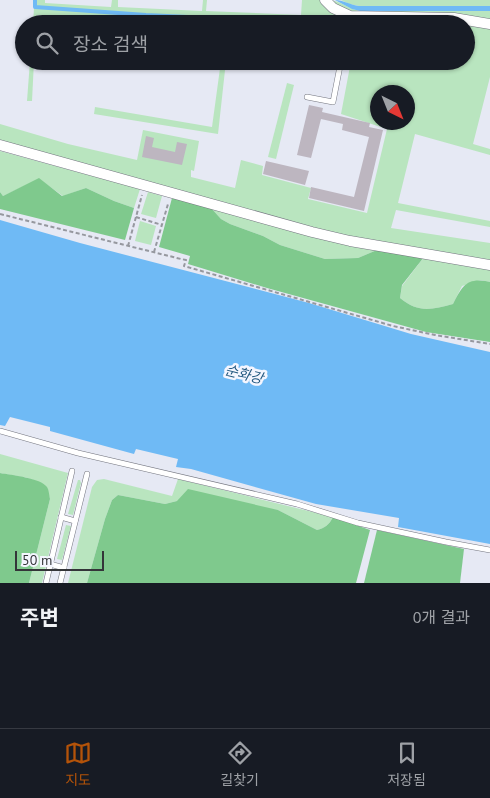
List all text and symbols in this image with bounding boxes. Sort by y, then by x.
search box [15,15,475,70]
icon: search [33,29,61,57]
text: 장소 검색 [73,32,148,56]
north arrow [370,85,415,130]
water label: 순화강 [223,361,267,388]
scale bar [15,548,104,571]
text: 50 m [22,551,52,569]
text: 주변 [20,604,59,631]
text: 0개 결과 [413,607,470,627]
tab: 지도 [64,739,92,789]
tab: 길찾기 [220,739,259,789]
tab: 저장됨 [387,739,426,789]

